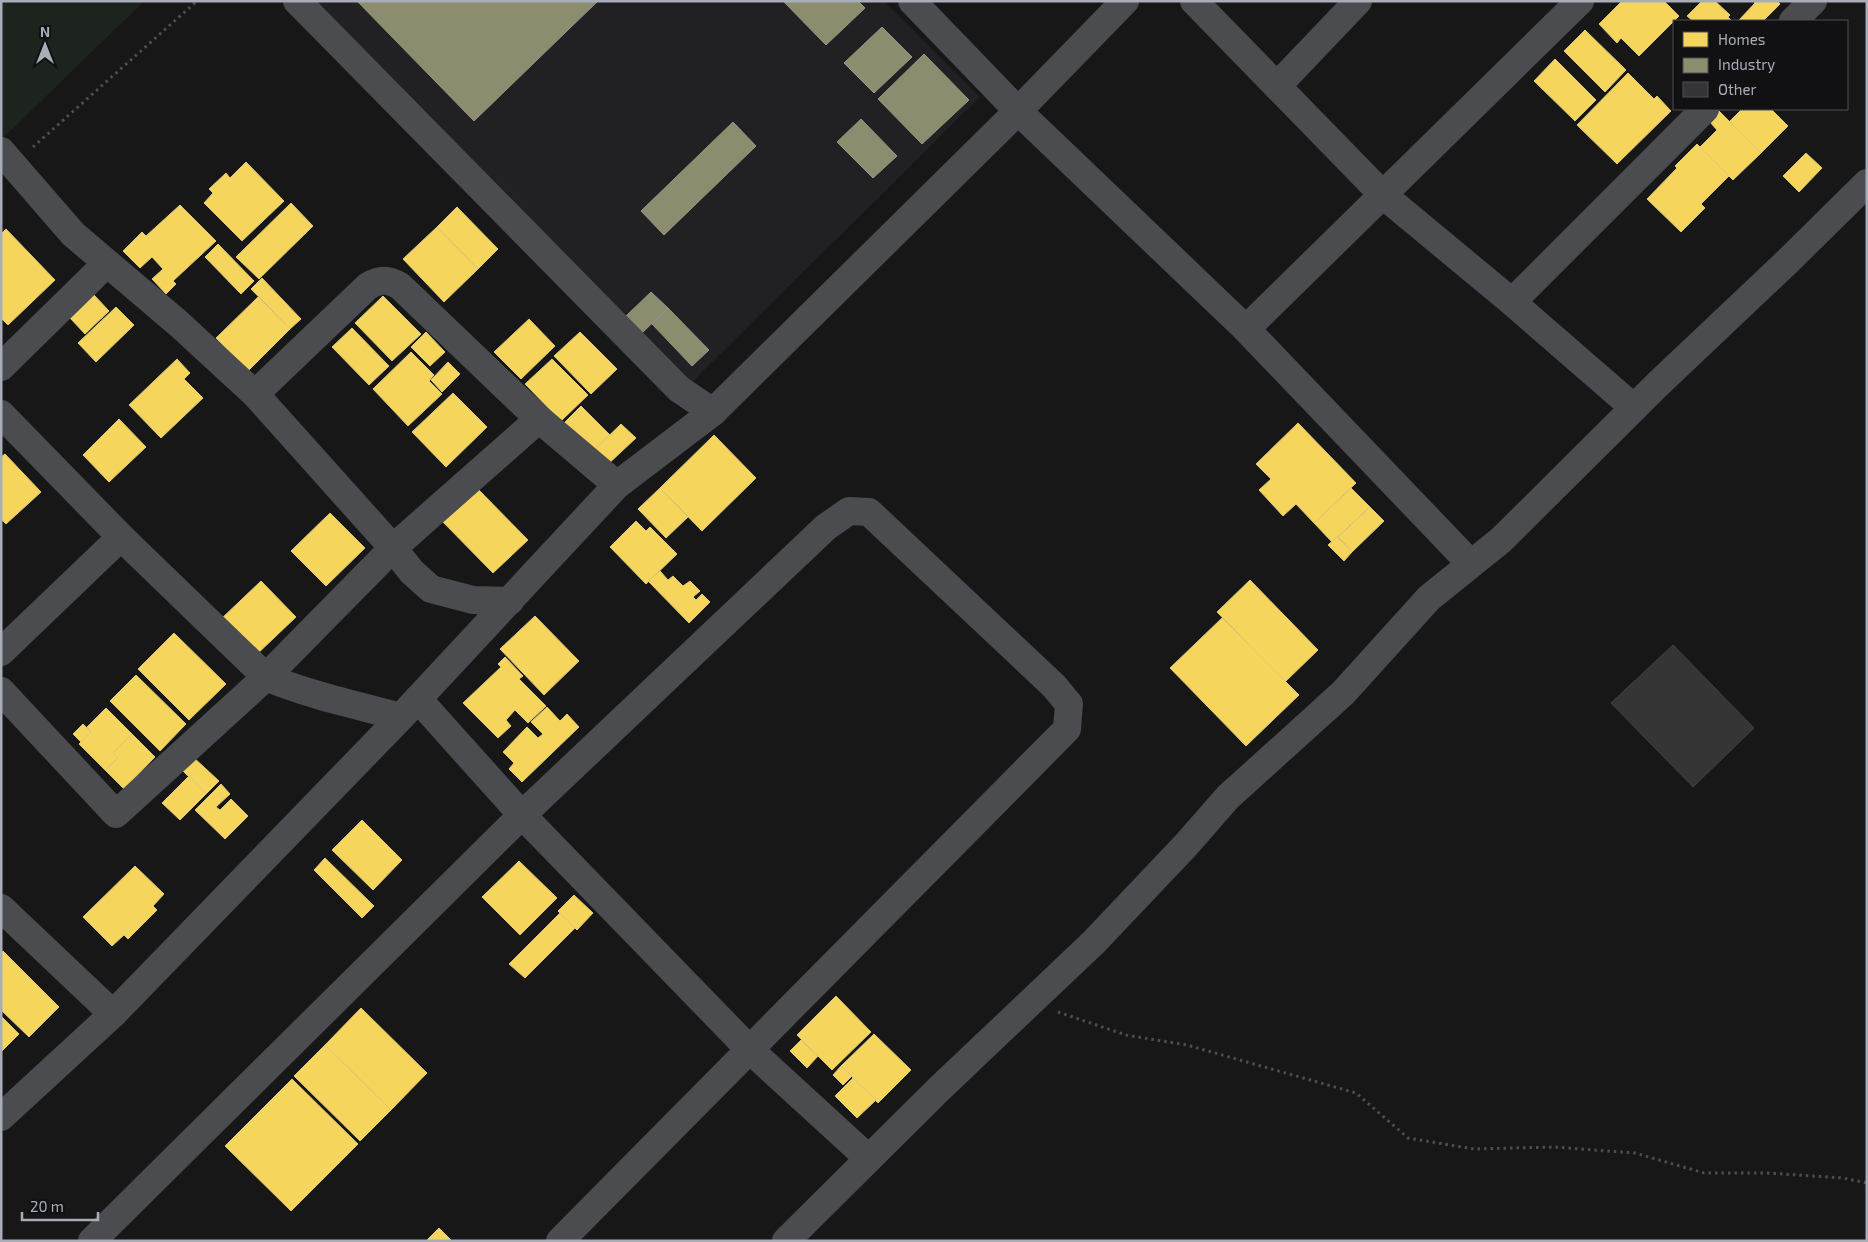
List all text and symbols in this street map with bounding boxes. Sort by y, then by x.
north arrow [20,20,70,70]
legend [1673,20,1848,110]
text: N [40,23,50,40]
text: Homes [1718,30,1765,48]
text: Industry [1718,55,1775,73]
text: Other [1718,80,1757,98]
scale bar [22,1190,99,1222]
text: 20 m [30,1197,64,1215]

